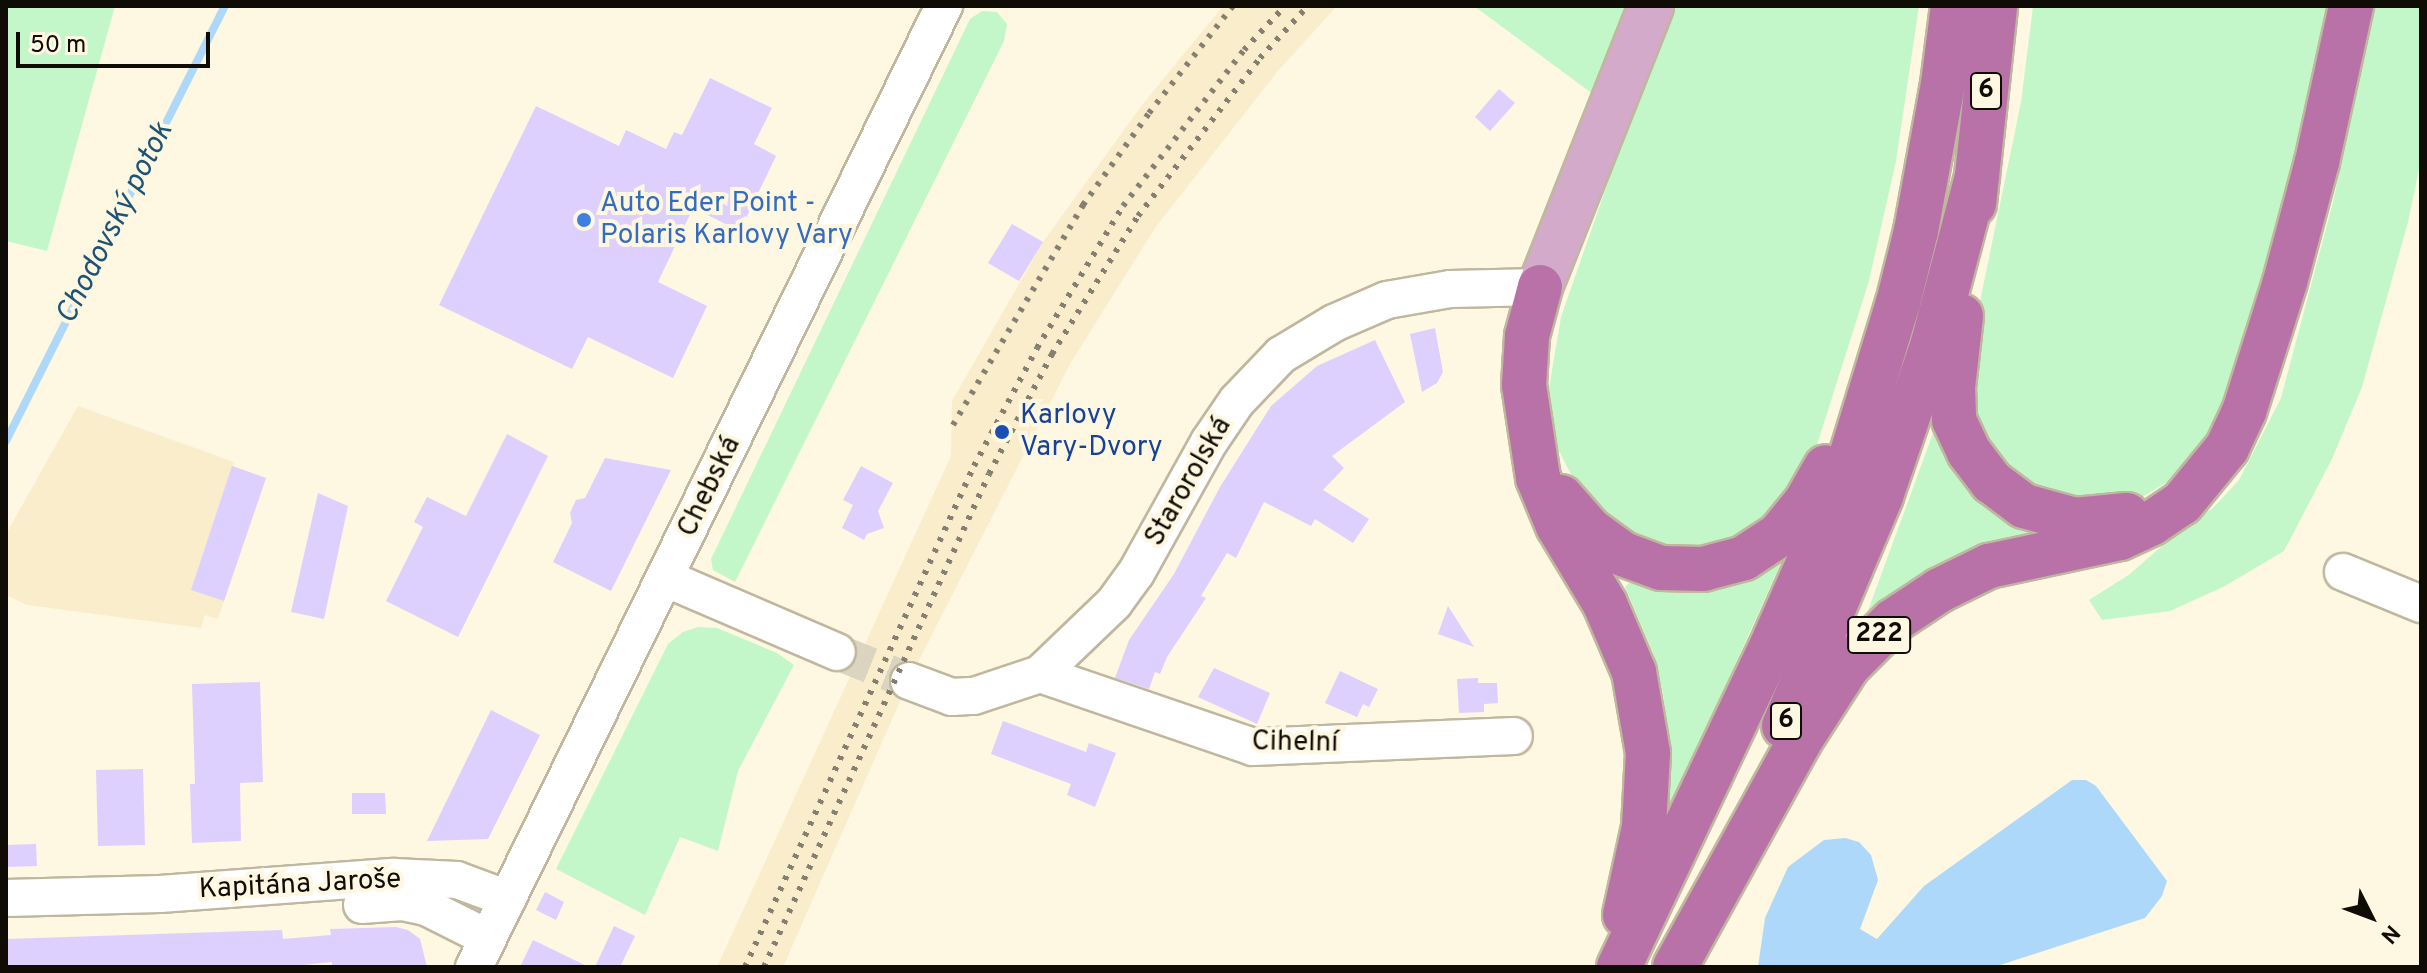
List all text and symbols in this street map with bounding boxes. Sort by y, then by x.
scale bar [20,16,214,66]
text: 50 m [30,31,86,61]
road number: 6 [1970,69,2002,113]
water label: Chodovský potok [50,117,182,331]
place label: Auto Eder Point - Polaris Karlovy Vary [600,187,854,253]
marker: Auto Eder Point - Polaris Karlovy Vary [575,211,593,229]
place label: Karlovy Vary-Dvory [1020,399,1163,465]
street label: Starorolská [1139,411,1239,553]
marker: Karlovy Vary-Dvory [991,421,1013,443]
street label: Chebská [671,431,749,543]
road number: 222 [1847,613,1911,657]
road number: 6 [1770,699,1802,743]
street label: Cihelní [1251,725,1339,761]
street label: Kapitána Jaroše [198,863,402,907]
north arrow [2331,877,2411,957]
text: N [2374,918,2405,948]

